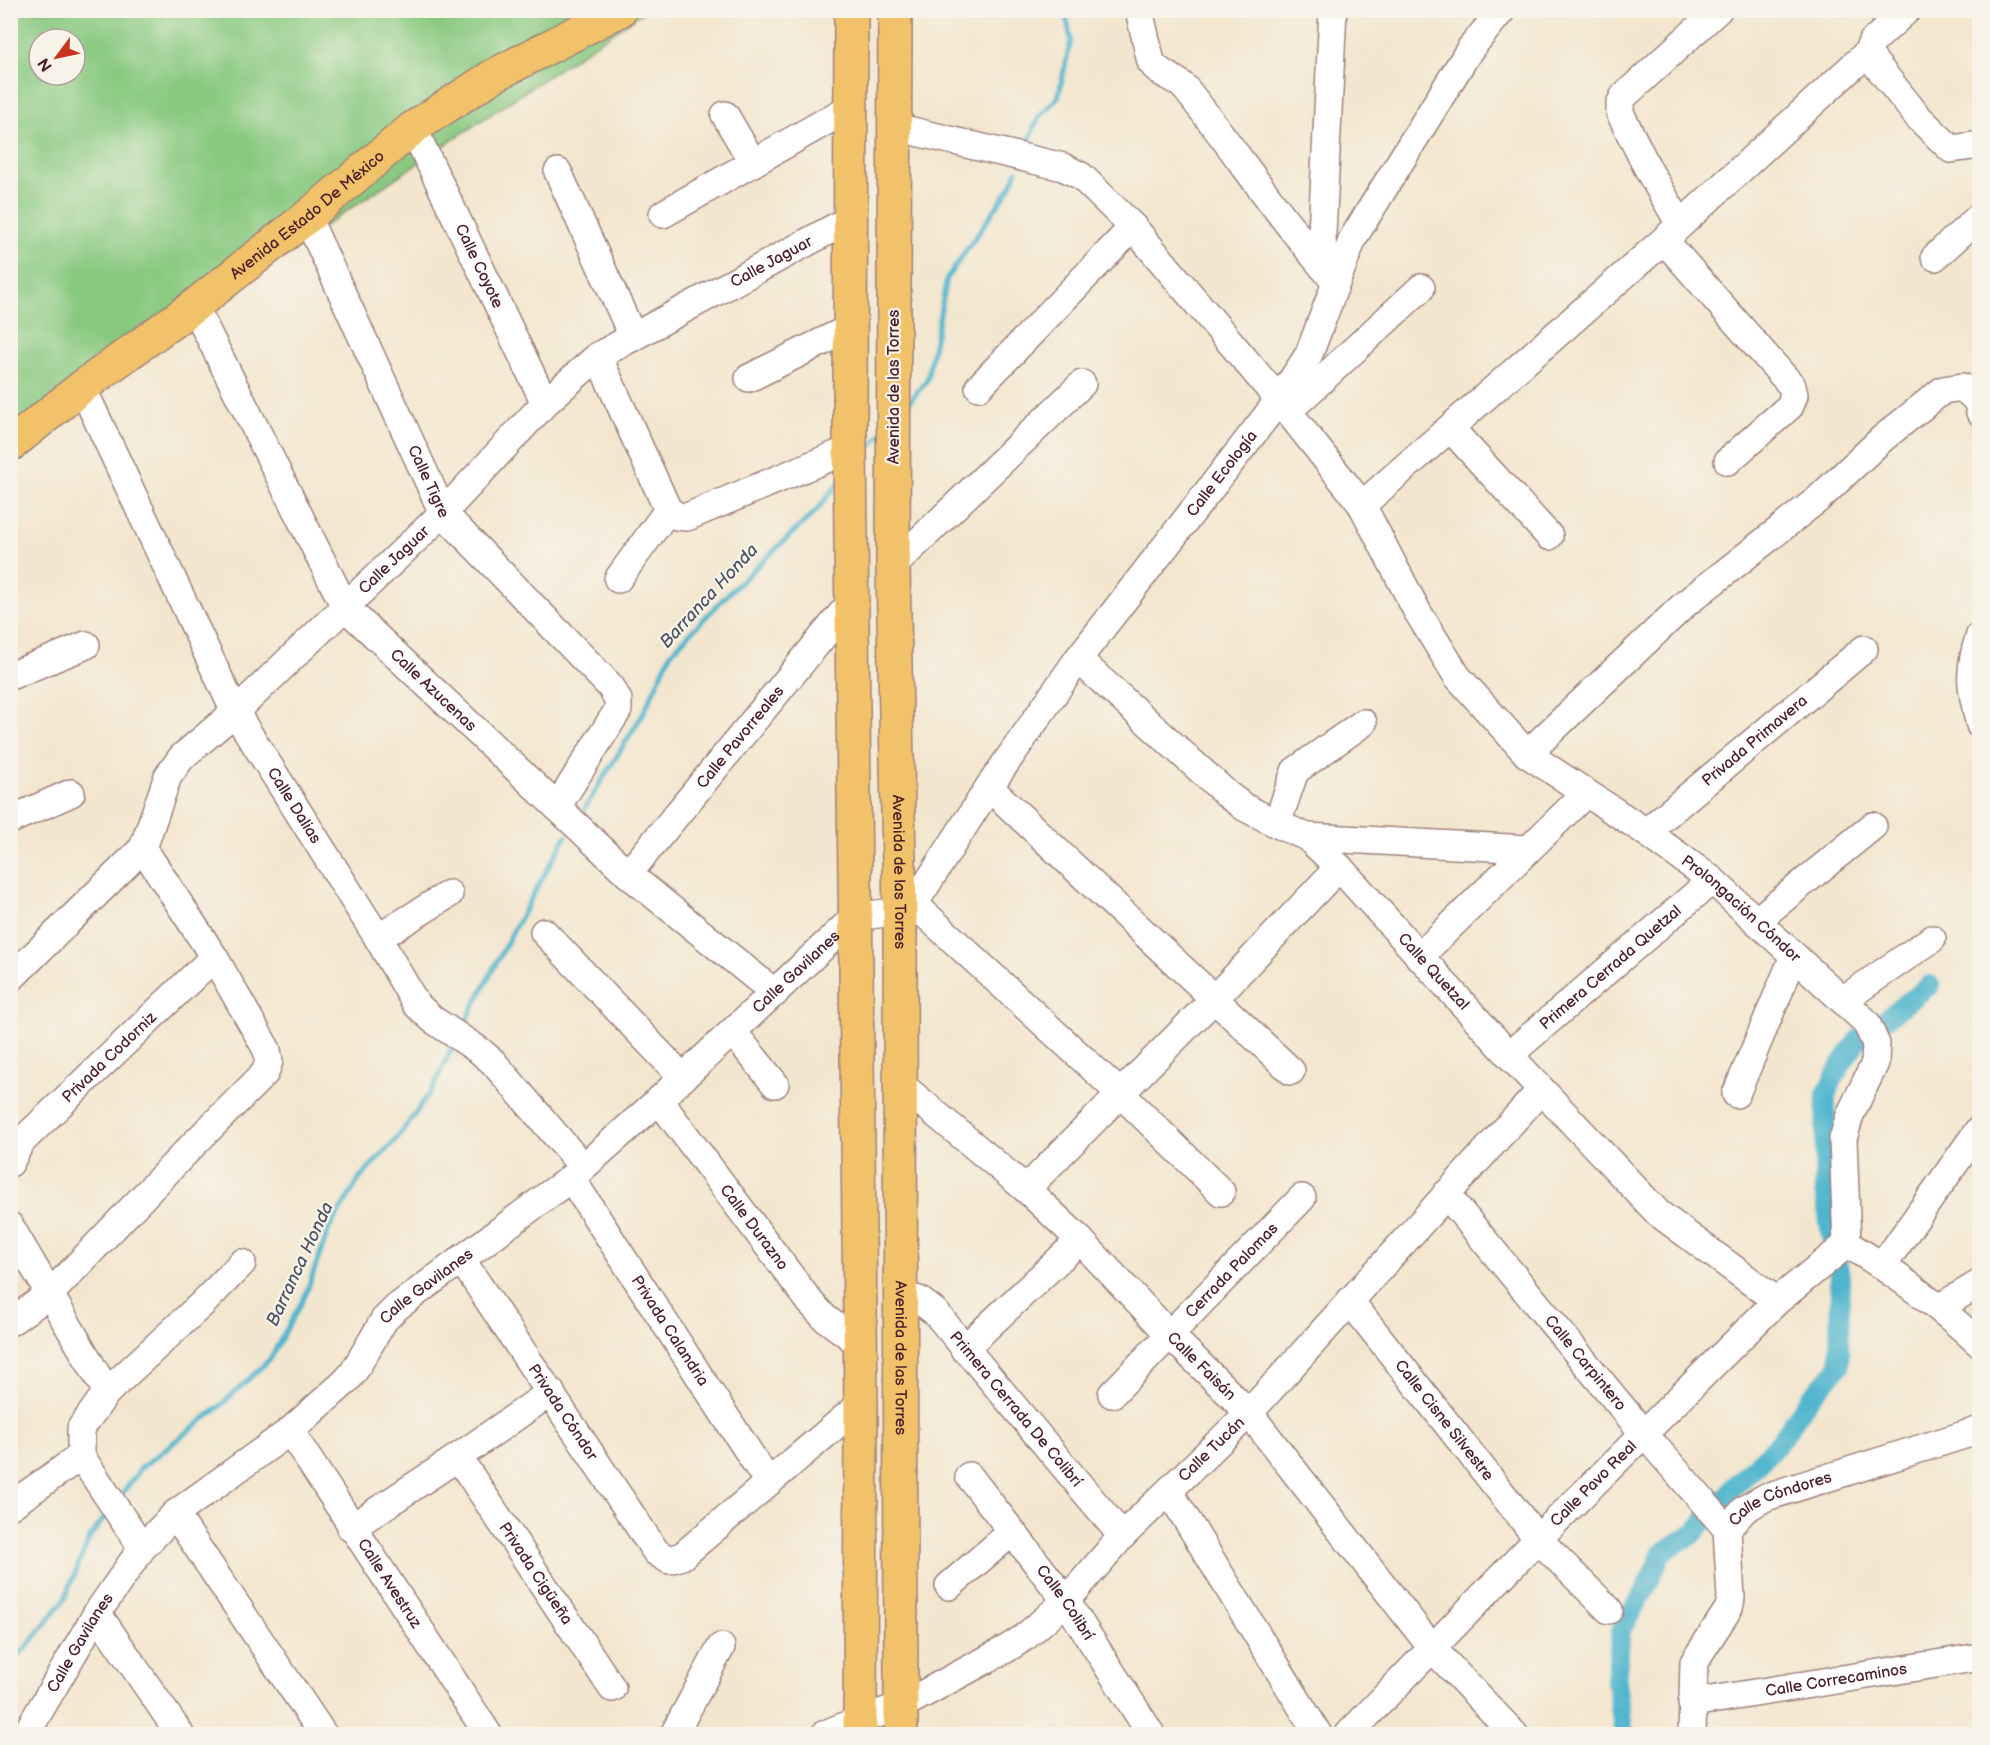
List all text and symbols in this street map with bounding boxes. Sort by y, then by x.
north arrow [27,27,87,87]
text: N [34,54,57,75]
street label: Avenida Estado De México [226,146,388,283]
street label: Calle Coyote [451,221,508,312]
street label: Calle Jaguar [727,232,816,292]
street label: Avenida de las Torres [885,310,904,464]
street label: Calle Ecología [1182,427,1261,521]
street label: Calle Tigre [404,442,454,521]
street label: Calle Jaguar [355,522,433,598]
water label: Barranca Honda [656,540,762,652]
street label: Calle Azucenas [386,645,480,736]
street label: Calle Pavorreales [693,682,788,792]
street label: Privada Primavera [1698,691,1811,790]
street label: Calle Dalias [263,764,325,847]
street label: Avenida de las Torres [888,794,910,949]
street label: Prolongación Cóndor [1677,851,1805,967]
street label: Primera Cerrada Quetzal [1536,901,1685,1034]
street label: Calle Gavilanes [749,926,844,1017]
street label: Calle Quetzal [1394,929,1473,1014]
street label: Privada Codorniz [58,1008,161,1107]
street label: Calle Durazno [716,1181,792,1274]
water label: Barranca Honda [262,1199,338,1329]
street label: Cerrada Palomas [1181,1219,1282,1322]
street label: Calle Gavilanes [376,1244,477,1328]
street label: Privada Calandria [627,1272,713,1390]
street label: Avenida de las Torres [891,1281,910,1435]
street label: Calle Carpintero [1540,1311,1630,1415]
street label: Primera Cerrada De Colibrí [946,1327,1086,1491]
street label: Calle Faisán [1163,1328,1240,1404]
street label: Calle Cisne Silvestre [1391,1356,1498,1485]
street label: Privada Cóndor [524,1360,602,1464]
street label: Calle Tucán [1174,1413,1249,1486]
street label: Calle Pavo Real [1546,1437,1641,1531]
street label: Calle Cóndores [1725,1468,1834,1530]
street label: Privada Cigüeña [495,1519,577,1628]
street label: Calle Avestruz [353,1535,426,1632]
street label: Calle Colibrí [1032,1561,1098,1644]
street label: Calle Gavilanes [43,1589,117,1696]
street label: Calle Correcaminos [1764,1659,1908,1701]

